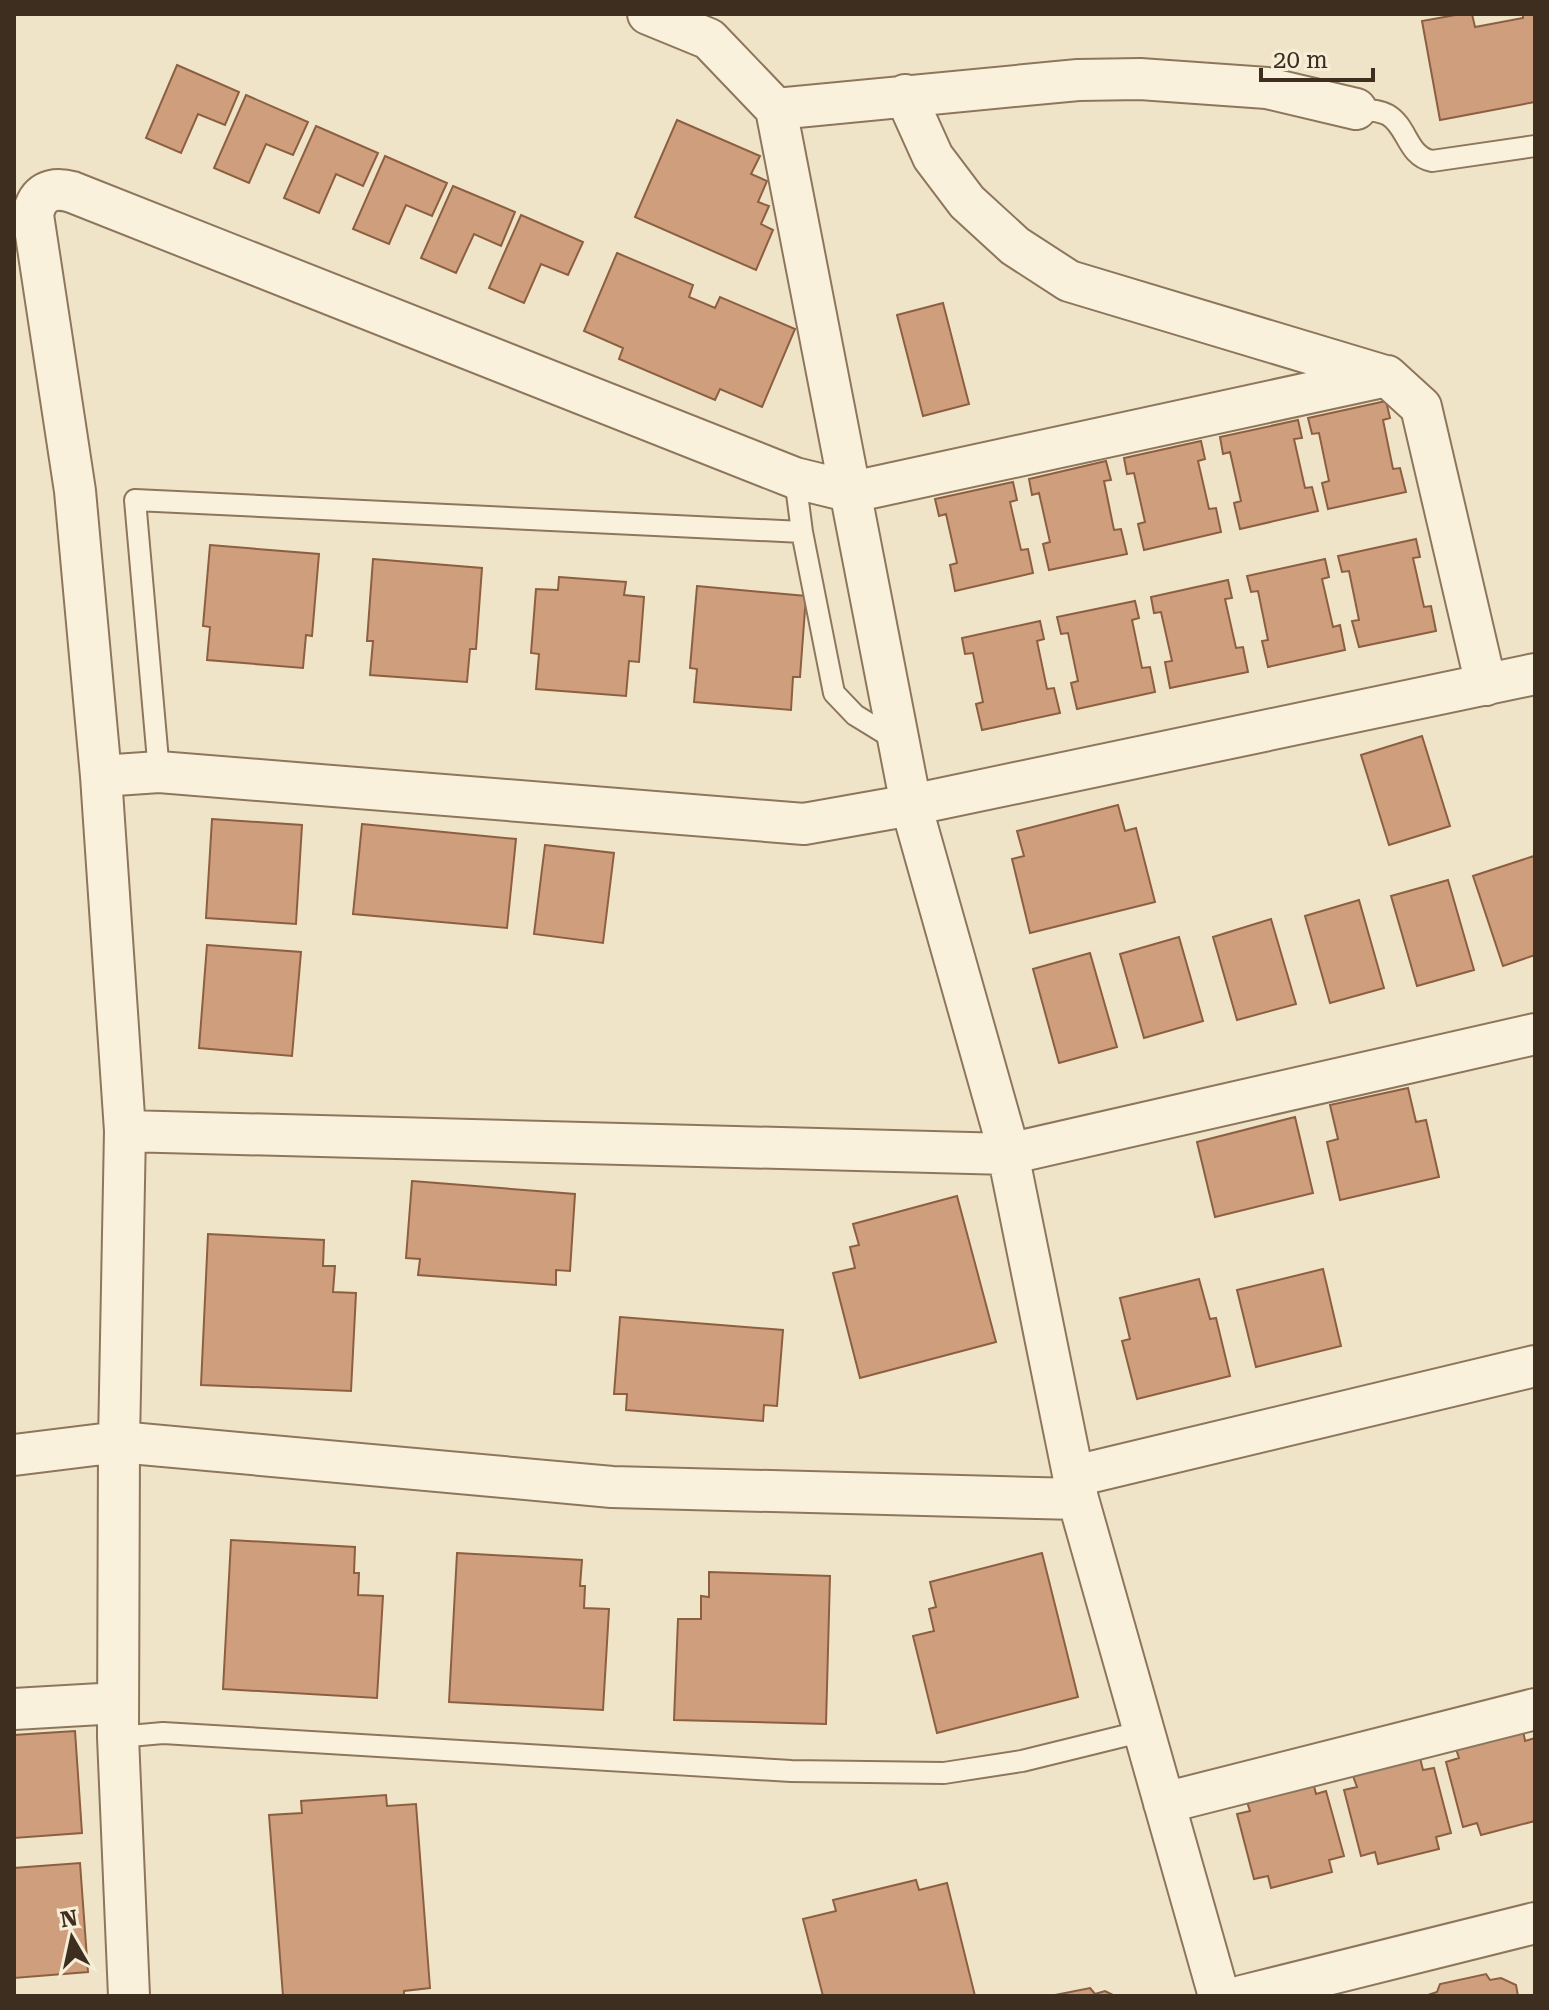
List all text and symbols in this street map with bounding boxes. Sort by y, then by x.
scale bar [1261,32,1373,82]
text: 20 m [1273,46,1328,74]
north arrow [32,1898,112,1978]
text: N [59,1905,79,1932]

